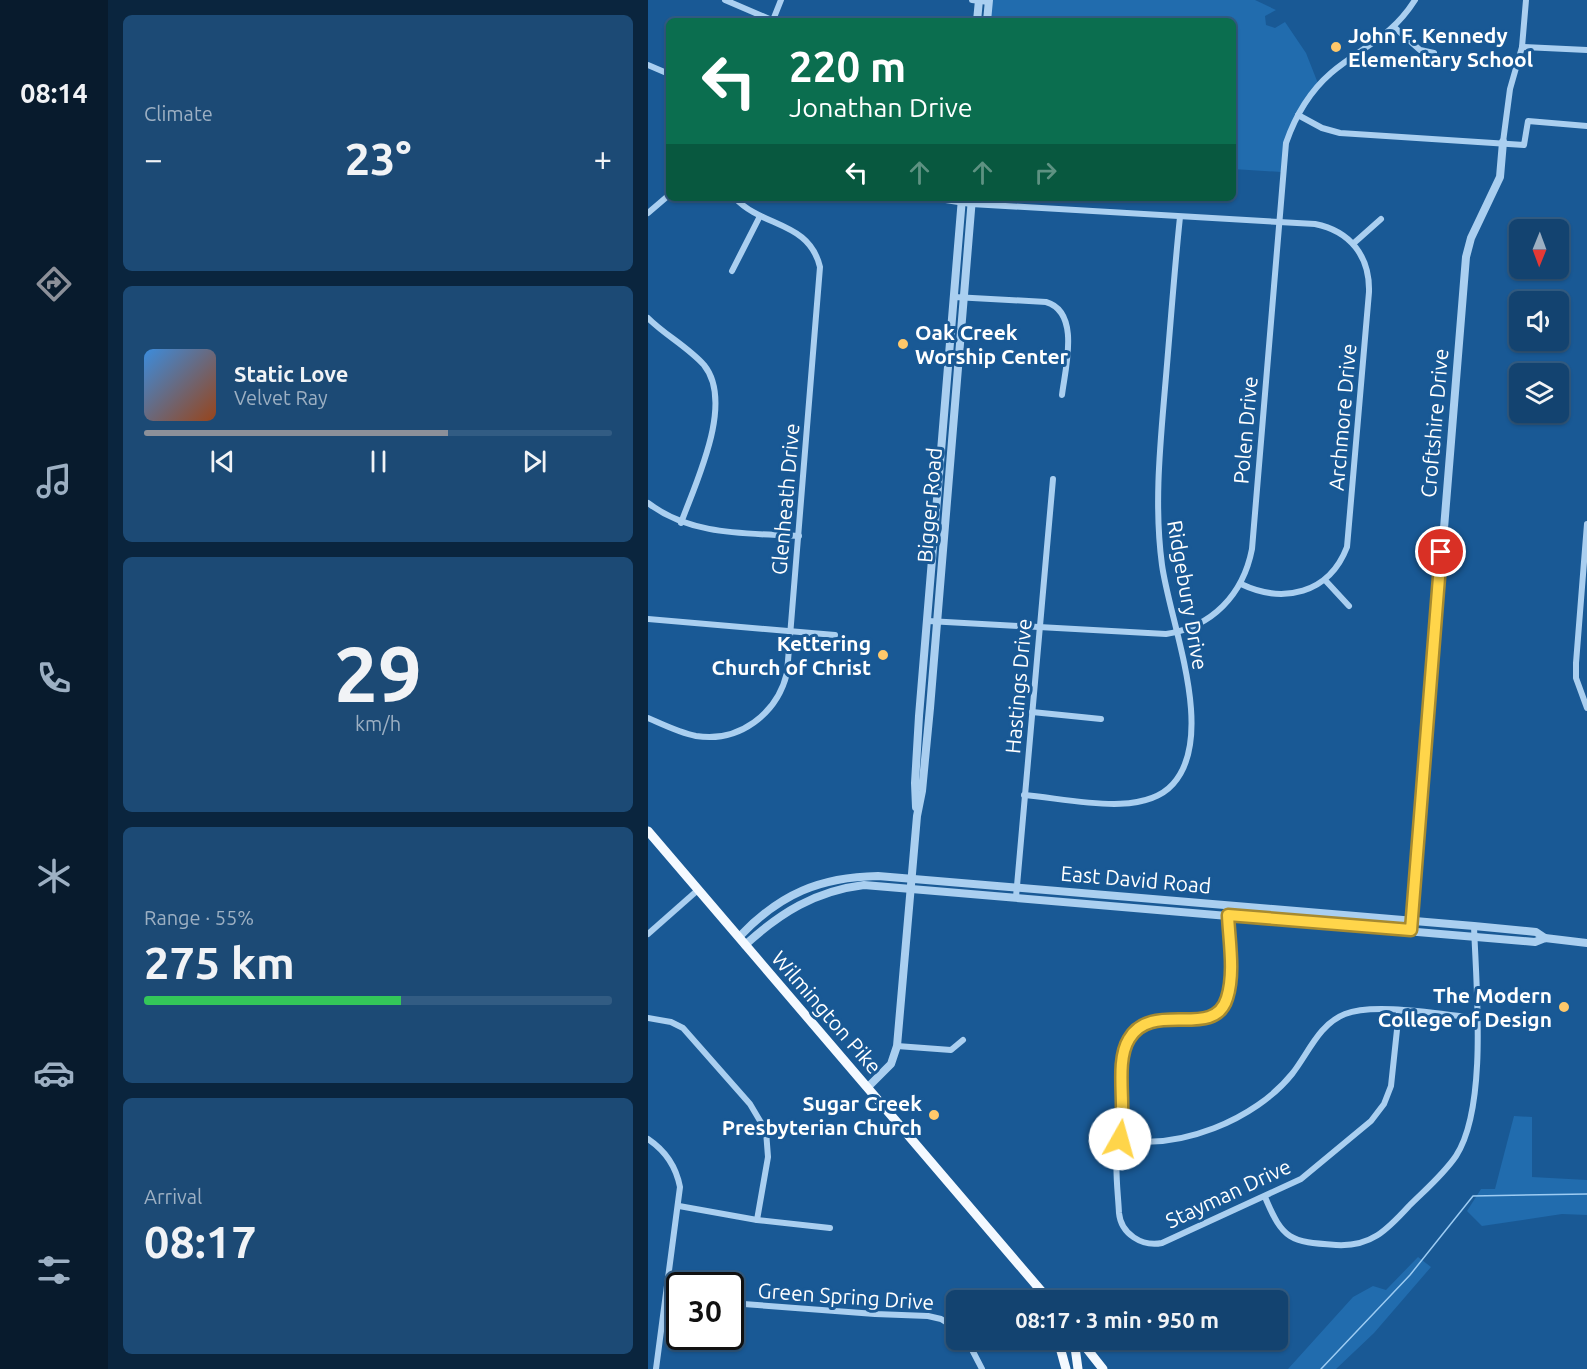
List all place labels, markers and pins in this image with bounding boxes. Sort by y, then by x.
place label: John F. Kennedy Elementary School [1348,23,1533,71]
marker: John F. Kennedy Elementary School [1329,40,1343,54]
place label: Oak Creek Worship Center [915,320,1068,368]
marker: Oak Creek Worship Center [896,337,910,351]
pin [1415,526,1466,577]
place label: Kettering Church of Christ [712,631,871,679]
marker: Kettering Church of Christ [876,648,890,662]
place label: The Modern College of Design [1378,983,1552,1031]
marker: The Modern College of Design [1557,1000,1571,1014]
place label: Sugar Creek Presbyterian Church [722,1091,922,1139]
marker: Sugar Creek Presbyterian Church [927,1108,941,1122]

